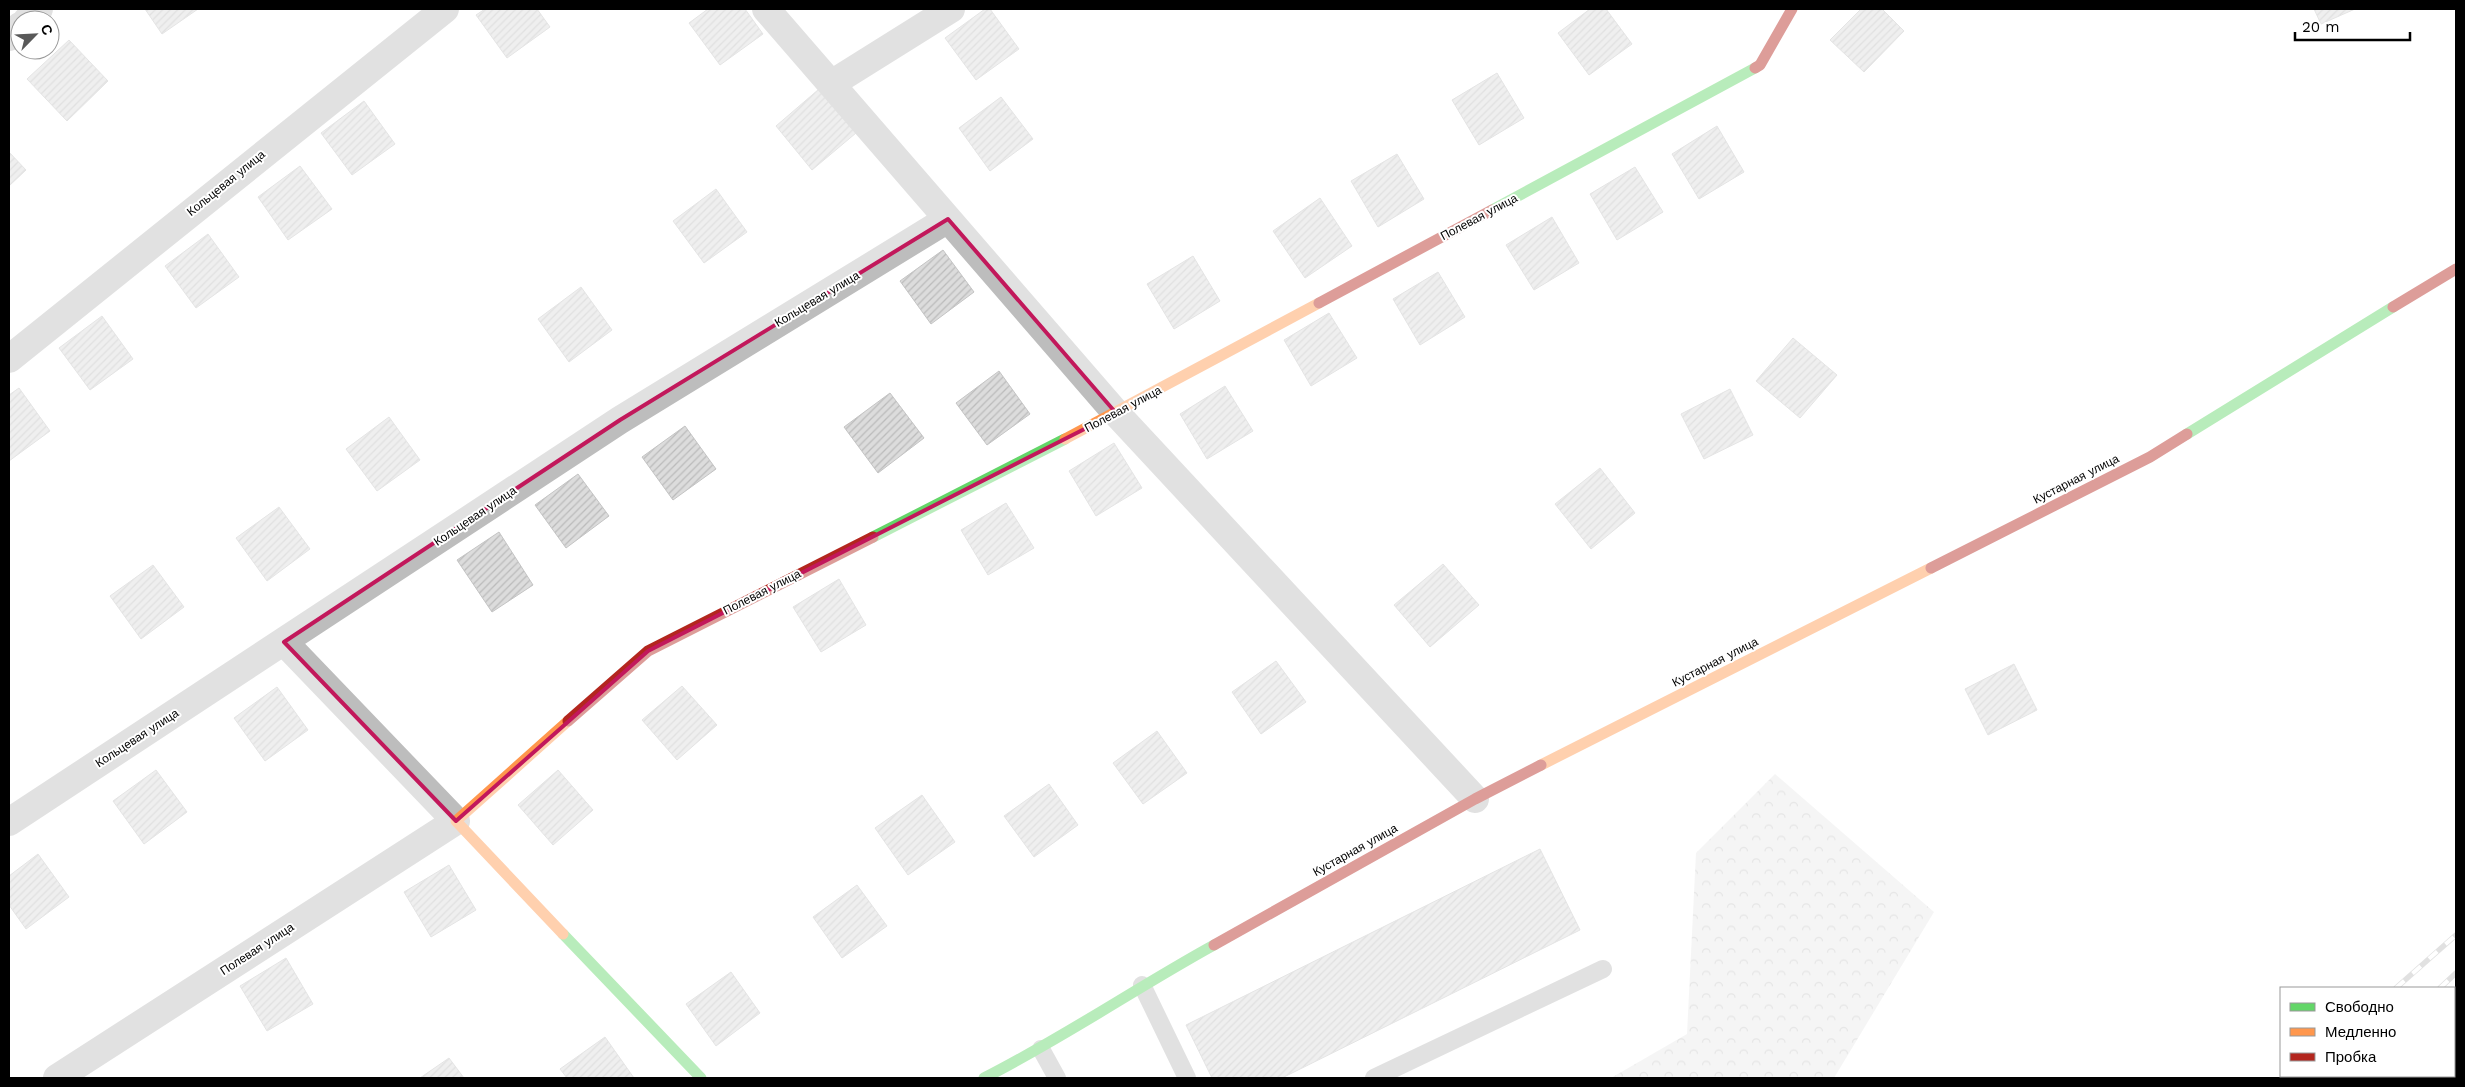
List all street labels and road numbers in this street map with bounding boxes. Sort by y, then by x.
street label: Кольцевая улица [184,147,268,219]
street label: Полевая улица [1438,191,1520,243]
street label: Кольцевая улица [772,268,862,330]
street label: Полевая улица [1082,383,1164,435]
street label: Кустарная улица [2031,451,2122,507]
street label: Кольцевая улица [431,483,519,549]
street label: Полевая улица [721,566,803,618]
street label: Кустарная улица [1670,634,1761,690]
street label: Кольцевая улица [93,706,182,770]
street label: Кустарная улица [1310,821,1400,879]
street label: Полевая улица [217,920,297,978]

